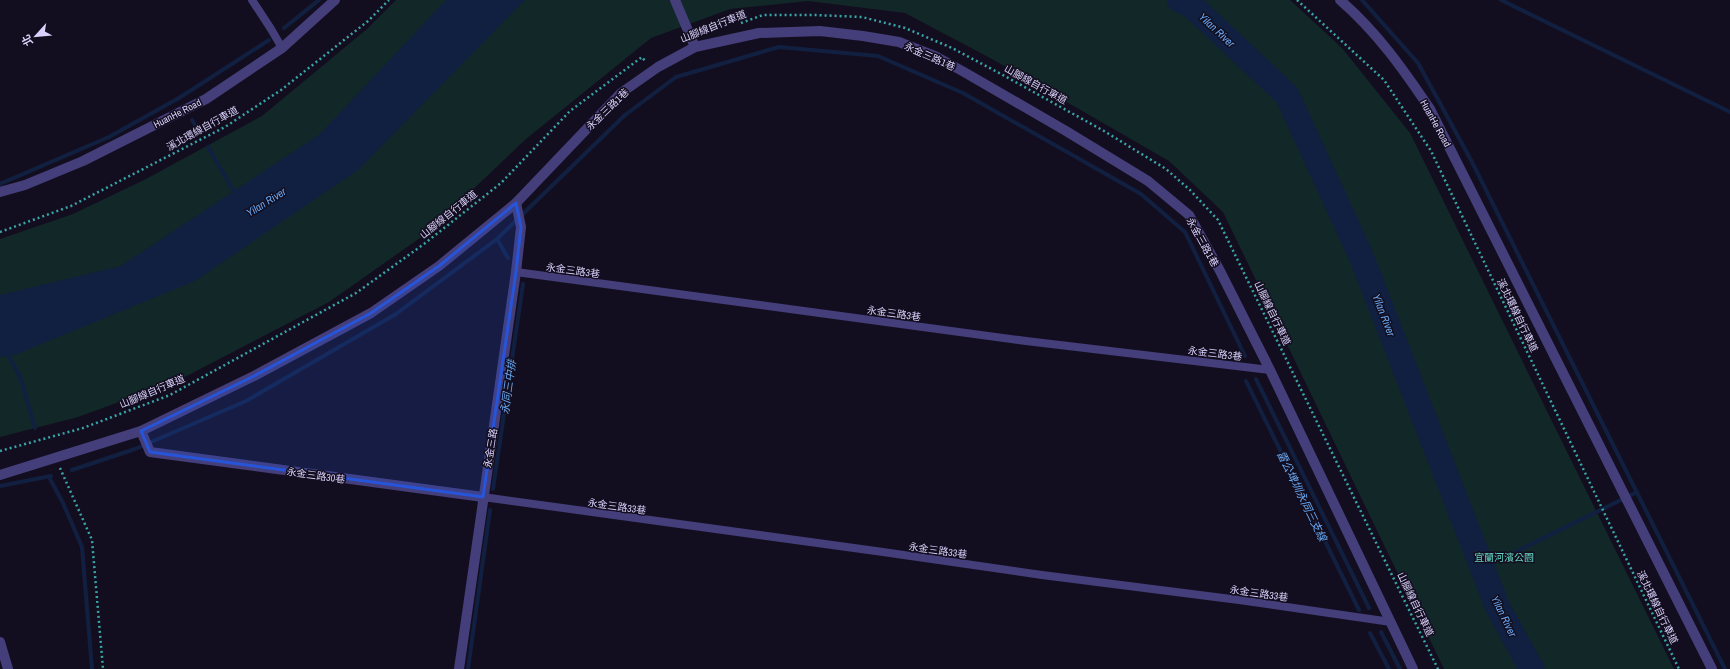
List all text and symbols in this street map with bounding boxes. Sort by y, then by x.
street label: 山腳線自行車道 [678,7,748,46]
water label: Yilan River [1196,10,1239,51]
north arrow [16,16,56,56]
text: 北 [18,32,36,49]
street label: 永金三路1巷 [902,39,957,73]
street label: 山腳線自行車道 [1002,62,1070,107]
street label: 永金三路1巷 [583,86,631,133]
street label: HuanHe Road [151,96,203,131]
street label: HuanHe Road [1417,97,1454,149]
street label: 溪北環線自行車道 [164,103,240,154]
water label: Yilan River [244,184,289,220]
street label: 山腳線自行車道 [417,187,480,241]
street label: 永金三路1巷 [1184,215,1221,269]
street label: 永金三路3巷 [545,260,601,281]
street label: 溪北環線自行車道 [1494,276,1541,354]
street label: 山腳線自行車道 [1251,279,1294,348]
water label: Yilan River [1370,292,1399,339]
street label: 永金三路3巷 [866,303,922,324]
street label: 永金三路3巷 [1187,344,1243,363]
water label: 永同三中排 [497,357,519,415]
street label: 山腳線自行車道 [117,372,187,411]
street label: 永金三路 [481,427,500,469]
water label: 雷公埤圳永同三支線 [1274,448,1331,545]
street label: 永金三路30巷 [286,465,346,486]
street label: 永金三路33巷 [587,496,647,517]
street label: 永金三路33巷 [908,540,968,561]
park label: 宜蘭河濱公園 [1474,551,1534,564]
street label: 溪北環線自行車道 [1634,568,1681,646]
street label: 山腳線自行車道 [1394,570,1437,639]
street label: 永金三路33巷 [1229,583,1289,604]
water label: Yilan River [1488,593,1520,640]

